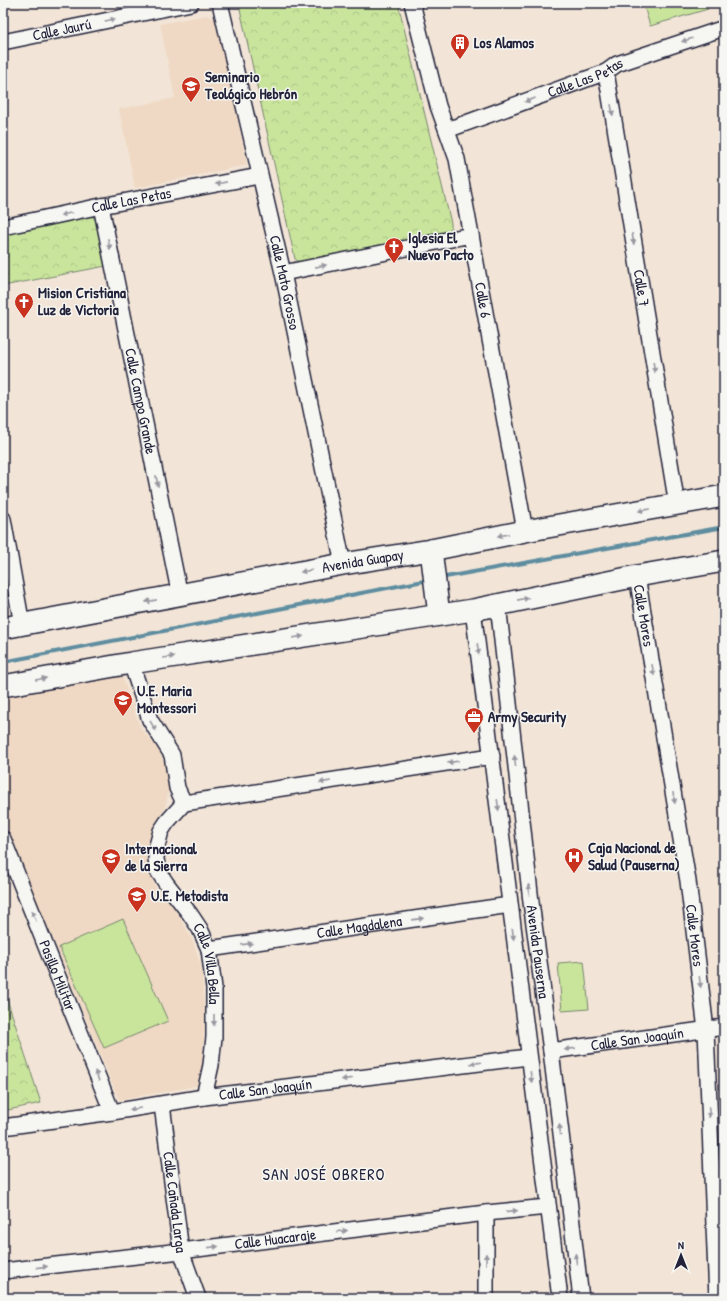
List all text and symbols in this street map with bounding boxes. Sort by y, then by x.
street label: Calle Jaurú [30,13,93,46]
one-way arrow [104,16,116,22]
building icon: Los Alamos [449,32,471,60]
place label: Los Alamos [474,32,534,53]
one-way arrow [681,37,693,43]
street label: Calle Las Petas [544,52,626,103]
place label: Seminario Teológico Hebrón [204,66,297,105]
school or university icon: Seminario Teológico Hebrón [180,75,202,103]
one-way arrow [524,97,536,103]
one-way arrow [610,104,616,116]
one-way arrow [215,181,227,187]
street label: Calle Las Petas [89,182,173,218]
one-way arrow [60,211,72,217]
place label: Iglesia El Nuevo Pacto [408,227,474,265]
one-way arrow [631,232,637,245]
street label: Calle Mato Grosso [265,233,305,332]
church icon: Iglesia El Nuevo Pacto [383,236,405,264]
one-way arrow [106,238,112,250]
one-way arrow [315,262,327,268]
street label: Calle 7 [629,268,655,308]
street label: Calle 6 [470,280,497,320]
place label: Mision Cristiana Luz de Victoria [38,282,126,320]
church icon: Mision Cristiana Luz de Victoria [13,291,35,319]
street label: Calle Campo Grande [120,346,162,456]
one-way arrow [651,361,657,373]
one-way arrow [154,475,160,487]
one-way arrow [638,507,650,513]
one-way arrow [496,533,509,539]
street label: Avenida Guapay [320,544,405,578]
one-way arrow [300,568,312,574]
street label: Calle Mores [629,583,660,648]
one-way arrow [517,596,529,602]
one-way arrow [145,598,157,604]
one-way arrow [292,634,304,640]
one-way arrow [475,643,481,655]
one-way arrow [163,654,176,660]
one-way arrow [650,664,656,676]
one-way arrow [35,676,47,682]
place label: U.E. Maria Montessori [137,680,197,718]
school or university icon: U.E. Maria Montessori [112,689,134,717]
office icon: Army Security [463,706,485,734]
place label: Army Security [488,706,567,728]
one-way arrow [150,720,157,732]
one-way arrow [512,755,519,767]
one-way arrow [447,759,459,765]
one-way arrow [319,779,331,785]
one-way arrow [672,792,678,804]
one-way arrow [494,799,501,811]
place label: Caja Nacional de Salud (Pauserna) [588,837,680,875]
place label: Internacional de la Sierra [125,838,198,876]
hospital icon: Caja Nacional de Salud (Pauserna) [563,846,585,874]
school or university icon: Internacional de la Sierra [100,847,122,875]
one-way arrow [526,884,533,896]
school or university icon: U.E. Metodista [126,885,148,913]
place label: U.E. Metodista [151,885,228,906]
street label: Calle Mores [681,903,709,968]
street label: Avenida Pauserna [522,904,555,1000]
one-way arrow [30,910,36,922]
street label: Calle Magdalena [315,910,403,943]
one-way arrow [411,916,424,922]
street label: Calle Villa Bella [188,918,225,1005]
one-way arrow [510,928,517,940]
street label: Pasillo Militar [34,937,82,1014]
one-way arrow [241,941,253,947]
one-way arrow [697,976,703,988]
one-way arrow [211,1014,217,1027]
street label: Calle San Joaquín [589,1022,685,1055]
one-way arrow [564,1046,576,1052]
one-way arrow [470,1060,482,1066]
one-way arrow [94,1069,100,1081]
one-way arrow [528,1071,534,1083]
street label: Calle San Joaquín [217,1073,313,1105]
one-way arrow [341,1076,353,1083]
one-way arrow [129,1106,141,1112]
one-way arrow [706,1106,712,1119]
one-way arrow [557,1124,563,1136]
street label: Calle Cañada Larga [158,1150,192,1254]
district label: SAN JOSÉ OBRERO [263,1163,385,1185]
one-way arrow [506,1207,518,1214]
street label: Calle Huacaraje [233,1223,317,1254]
one-way arrow [336,1228,348,1234]
north arrow [661,1235,701,1275]
text: N [678,1238,684,1252]
one-way arrow [207,1244,219,1250]
one-way arrow [483,1252,489,1265]
one-way arrow [573,1253,579,1265]
one-way arrow [36,1263,48,1270]

